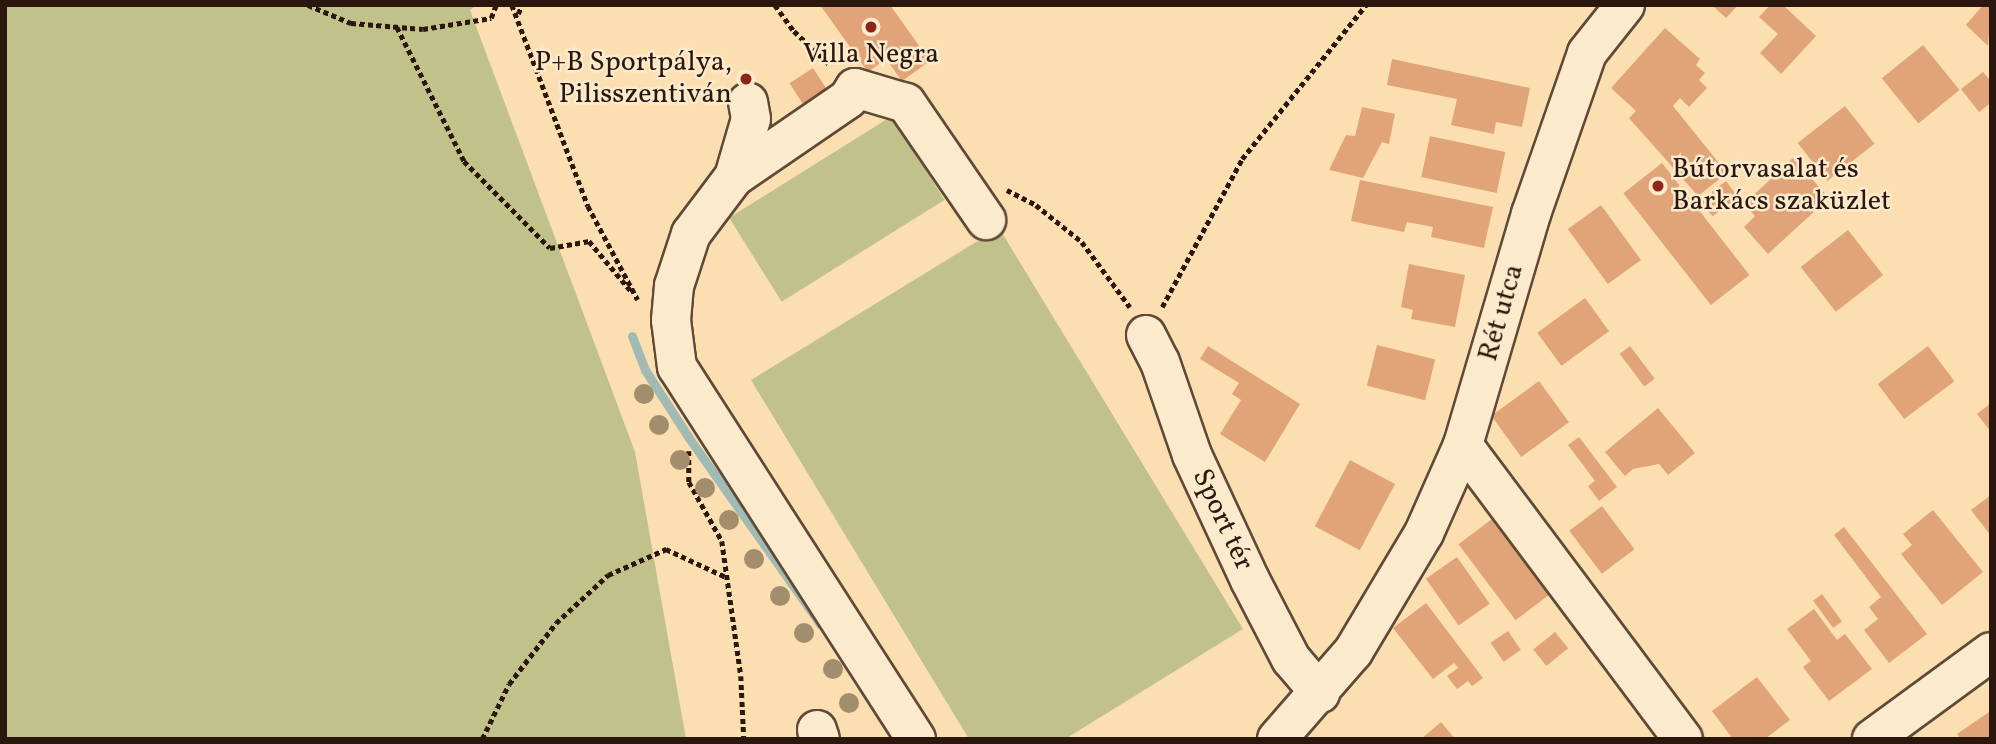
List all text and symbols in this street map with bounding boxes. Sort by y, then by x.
marker: Villa Negra [863,19,879,35]
place label: Villa Negra [803,38,939,72]
place label: P+B Sportpálya, Pilisszentiván [535,46,732,112]
marker: P+B Sportpálya, Pilisszentiván [738,71,754,87]
place label: Bútorvasalat és Barkács szaküzlet [1672,153,1891,219]
marker: Bútorvasalat és Barkács szaküzlet [1650,178,1666,194]
street label: Rét utca [1472,261,1532,365]
street label: Sport tér [1184,464,1260,576]

